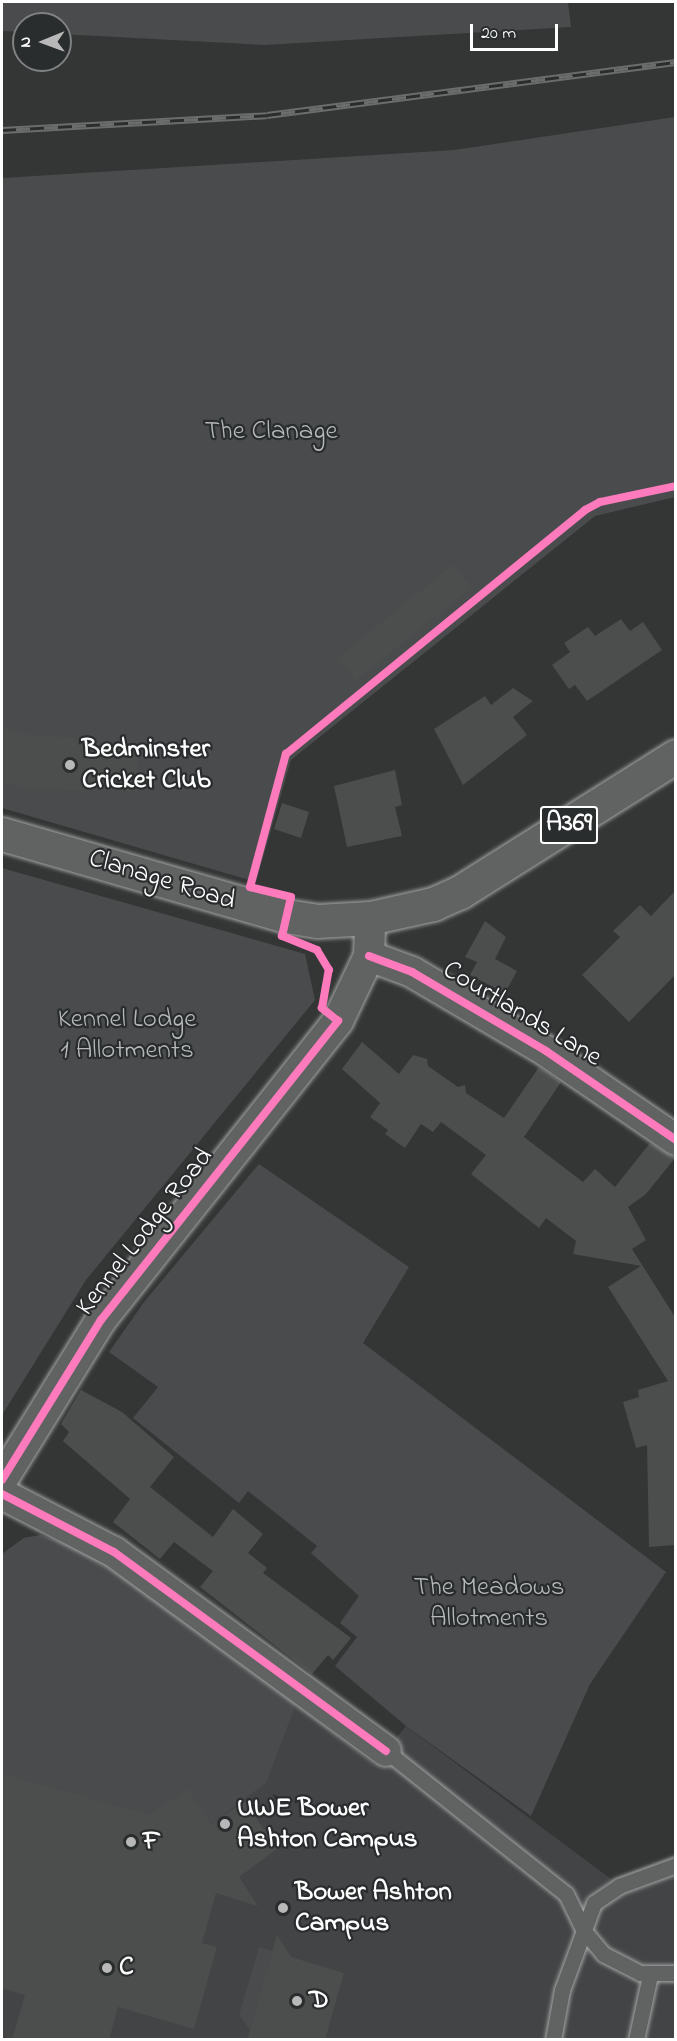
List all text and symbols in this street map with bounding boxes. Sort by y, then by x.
north arrow [12,12,72,72]
scale bar [473,12,562,50]
text: 20 m [481,21,516,47]
text: N [14,37,38,48]
park label: The Clanage [204,416,338,448]
place label: Bedminster Cricket Club [82,733,211,796]
marker: Bedminster Cricket Club [63,758,77,772]
road number: A369 [539,802,599,848]
street label: Clanage Road [85,842,239,918]
street label: Courtlands Lane [437,954,607,1074]
park label: Kennel Lodge 1 Allotments [58,1003,196,1066]
street label: Kennel Lodge Road [69,1142,221,1322]
park label: The Meadows Allotments [414,1571,564,1634]
place label: UWE Bower Ashton Campus [237,1792,418,1855]
marker: UWE Bower Ashton Campus [218,1817,232,1831]
place label: F [143,1826,160,1858]
marker: F [124,1835,138,1849]
place label: Bower Ashton Campus [295,1876,452,1939]
marker: Bower Ashton Campus [276,1901,290,1915]
place label: C [119,1952,134,1984]
marker: C [100,1961,114,1975]
place label: D [309,1985,329,2017]
marker: D [290,1994,304,2008]

